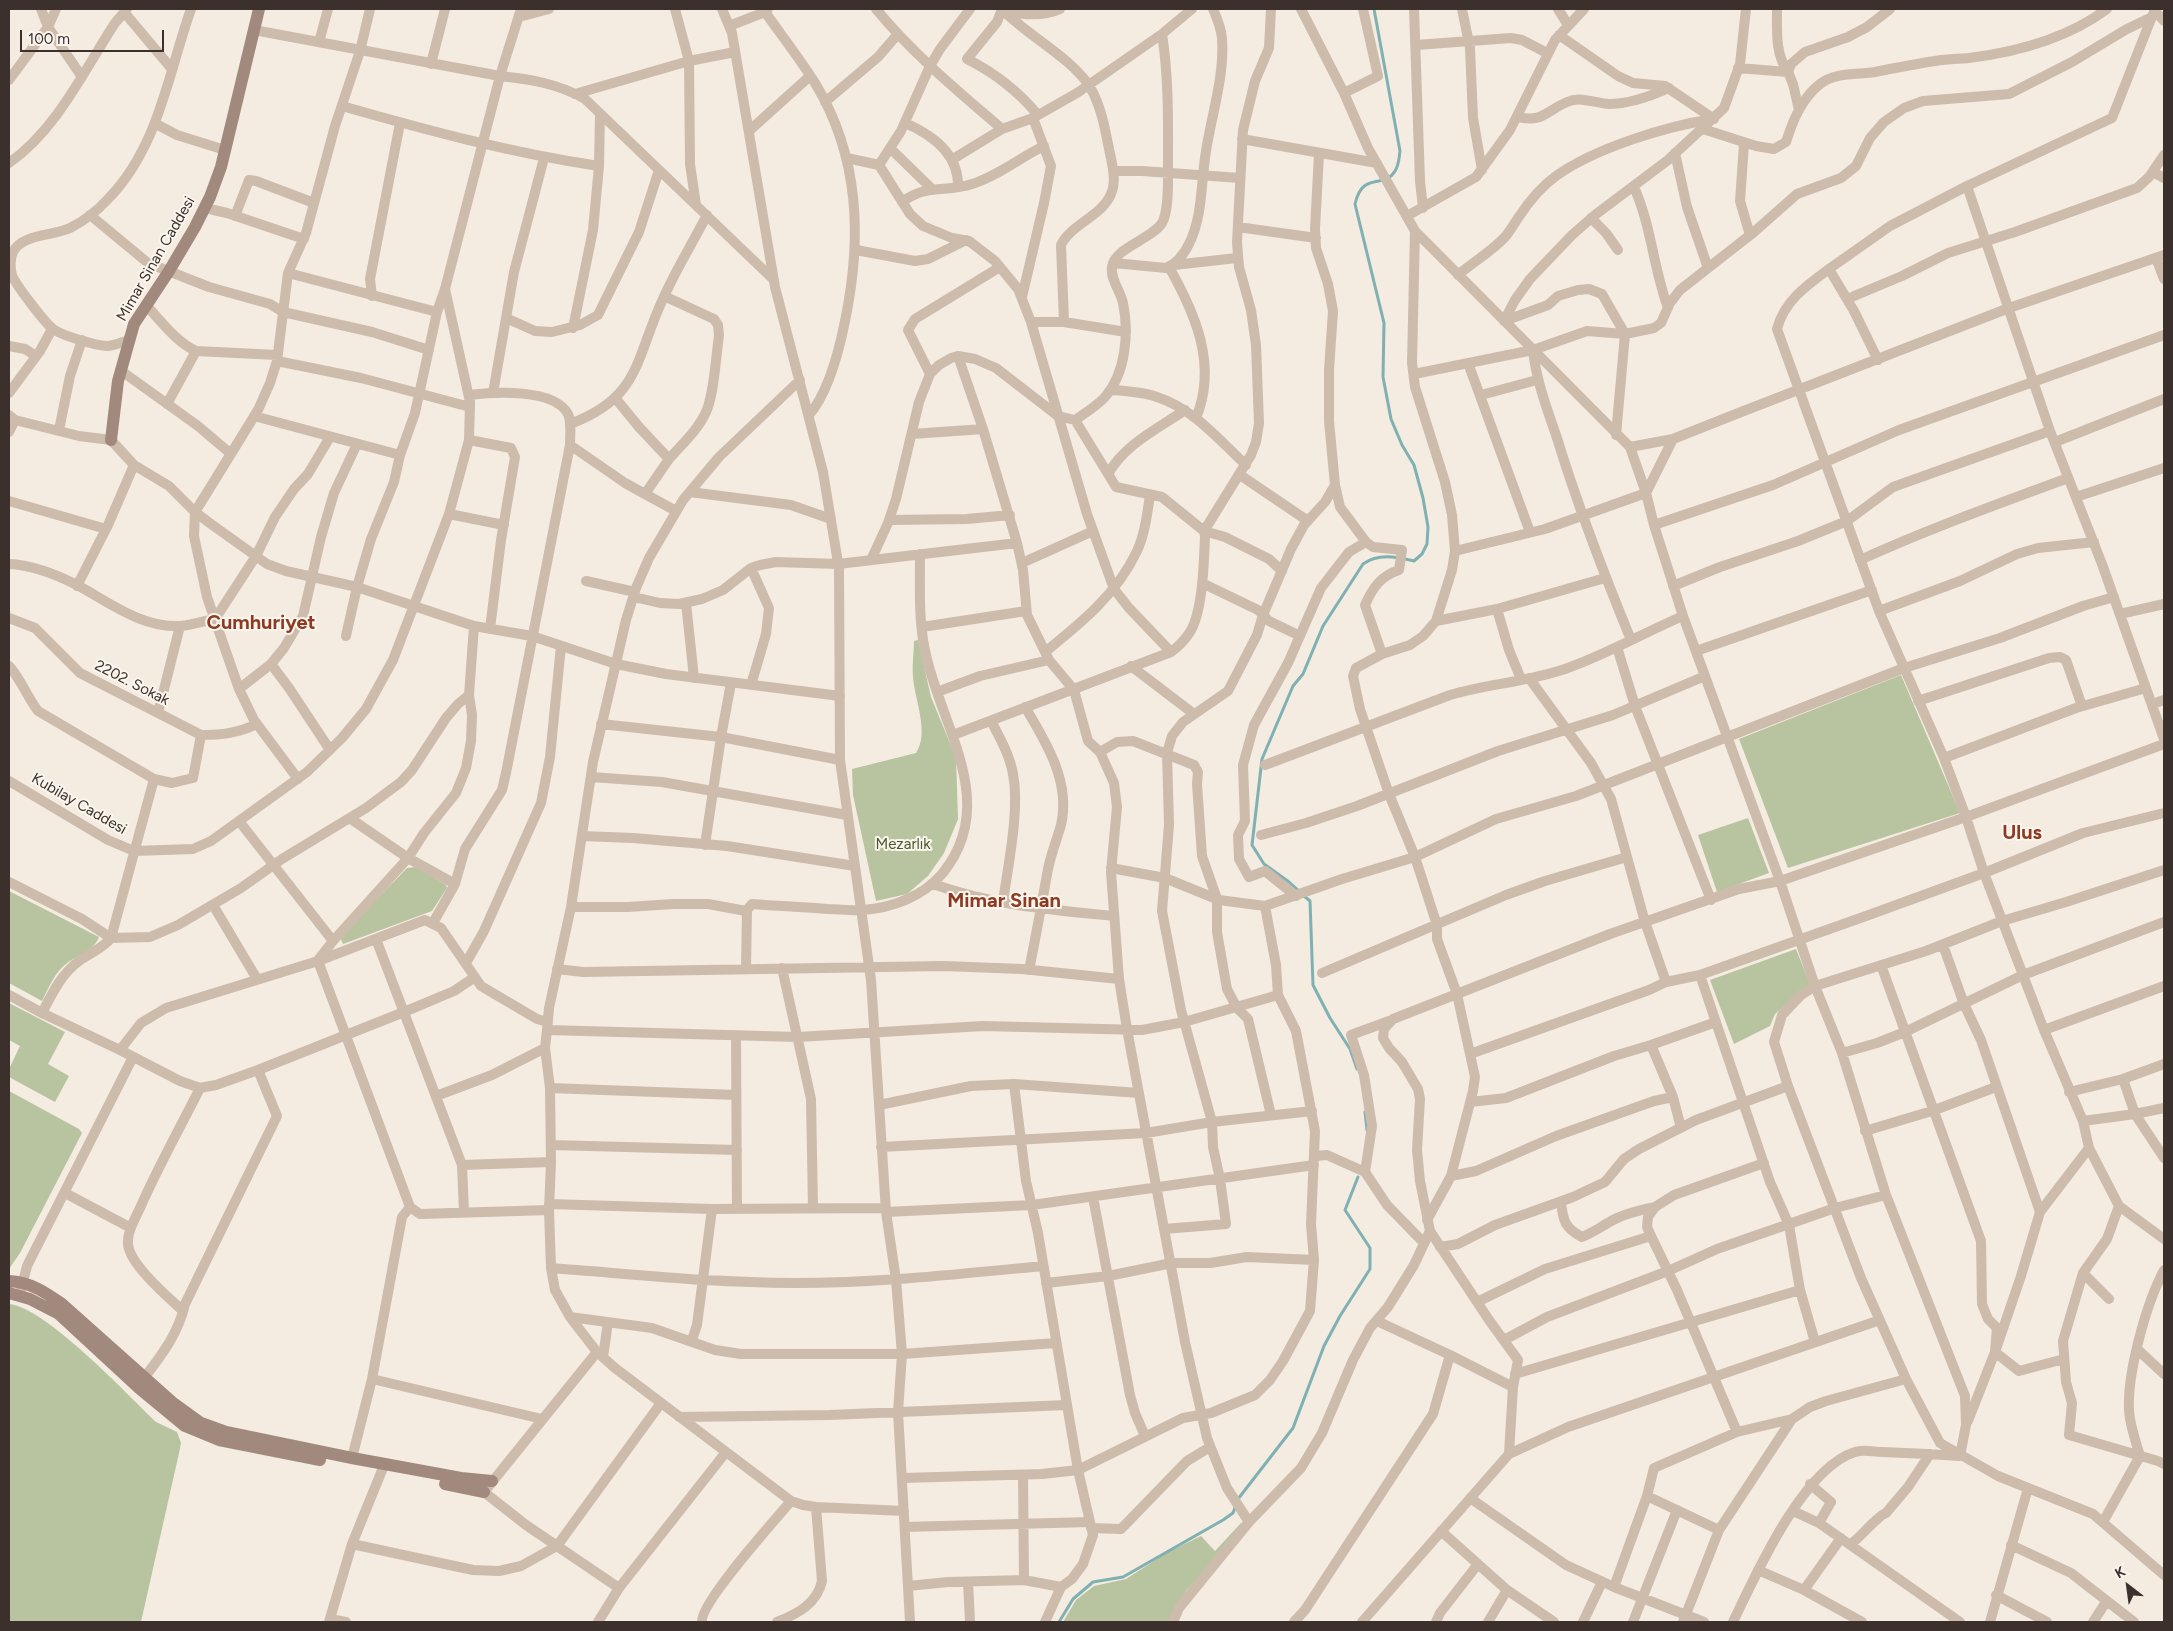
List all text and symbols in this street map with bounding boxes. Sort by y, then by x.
scale bar [22,20,166,52]
text: 100 m [28,30,70,48]
street label: Mimar Sinan Caddesi [113,194,199,324]
district label: Cumhuriyet [206,611,316,635]
street label: 2202. Sokak [92,656,172,710]
street label: Kubilay Caddesi [28,769,130,839]
district label: Ulus [2002,821,2042,845]
park label: Mezarlık [875,836,931,854]
district label: Mimar Sinan [947,889,1061,913]
north arrow [2103,1561,2153,1611]
text: K [2112,1563,2129,1582]

